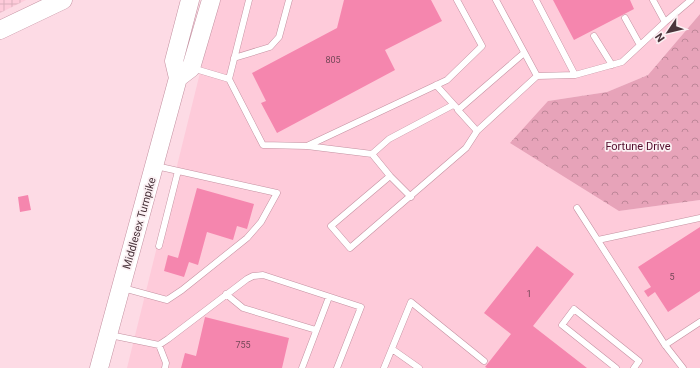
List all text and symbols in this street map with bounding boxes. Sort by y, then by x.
north arrow [648,12,688,52]
text: N [653,30,668,44]
house number: 805 [325,55,341,65]
park label: Fortune Drive [605,140,671,153]
street label: Middlesex Turnpike [120,176,159,270]
house number: 5 [669,272,675,282]
house number: 1 [526,289,532,299]
house number: 755 [235,340,251,350]

